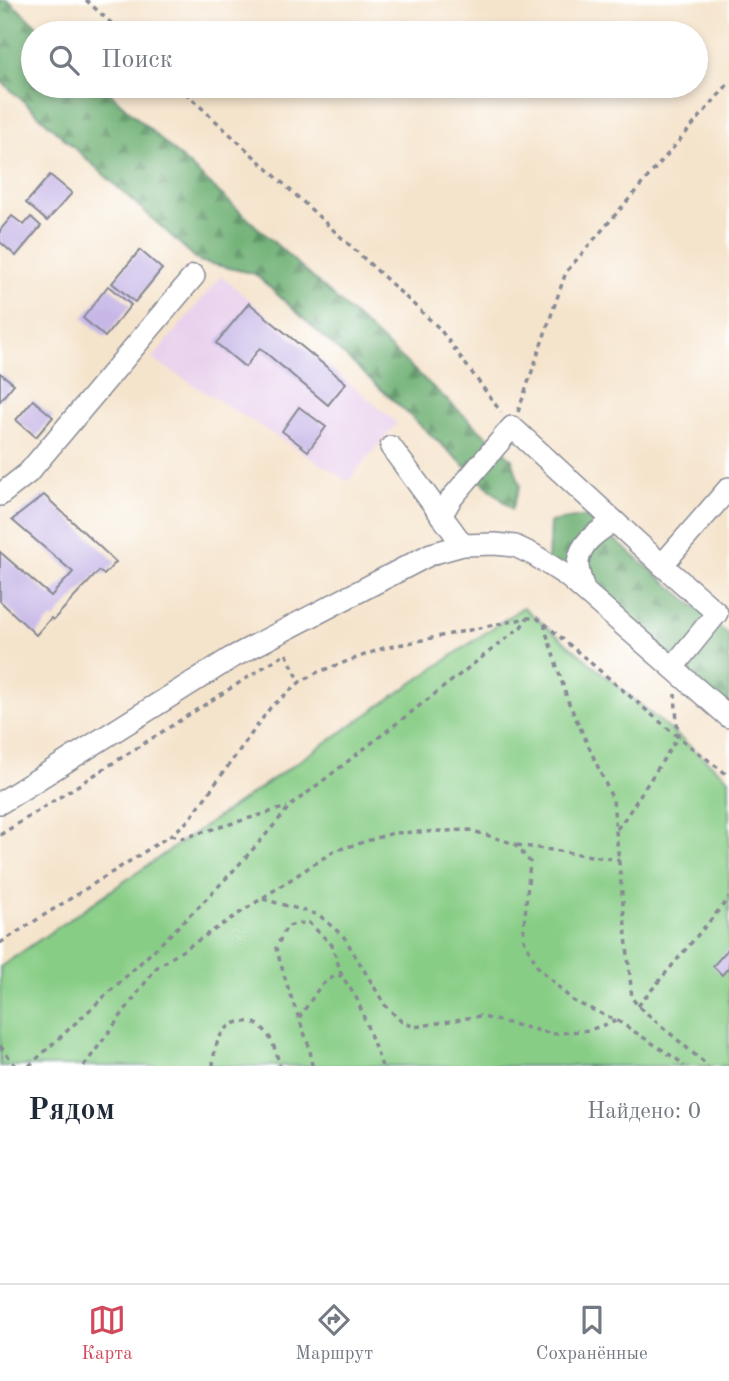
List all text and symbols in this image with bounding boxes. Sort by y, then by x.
search box [21,21,708,98]
icon: search [45,41,83,79]
text: Поиск [101,47,173,73]
text: Рядом [28,1096,115,1126]
text: Найдено: 0 [587,1100,701,1123]
tab: Карта [81,1301,133,1366]
tab: Маршрут [295,1301,373,1366]
tab: Сохранённые [536,1301,648,1366]

